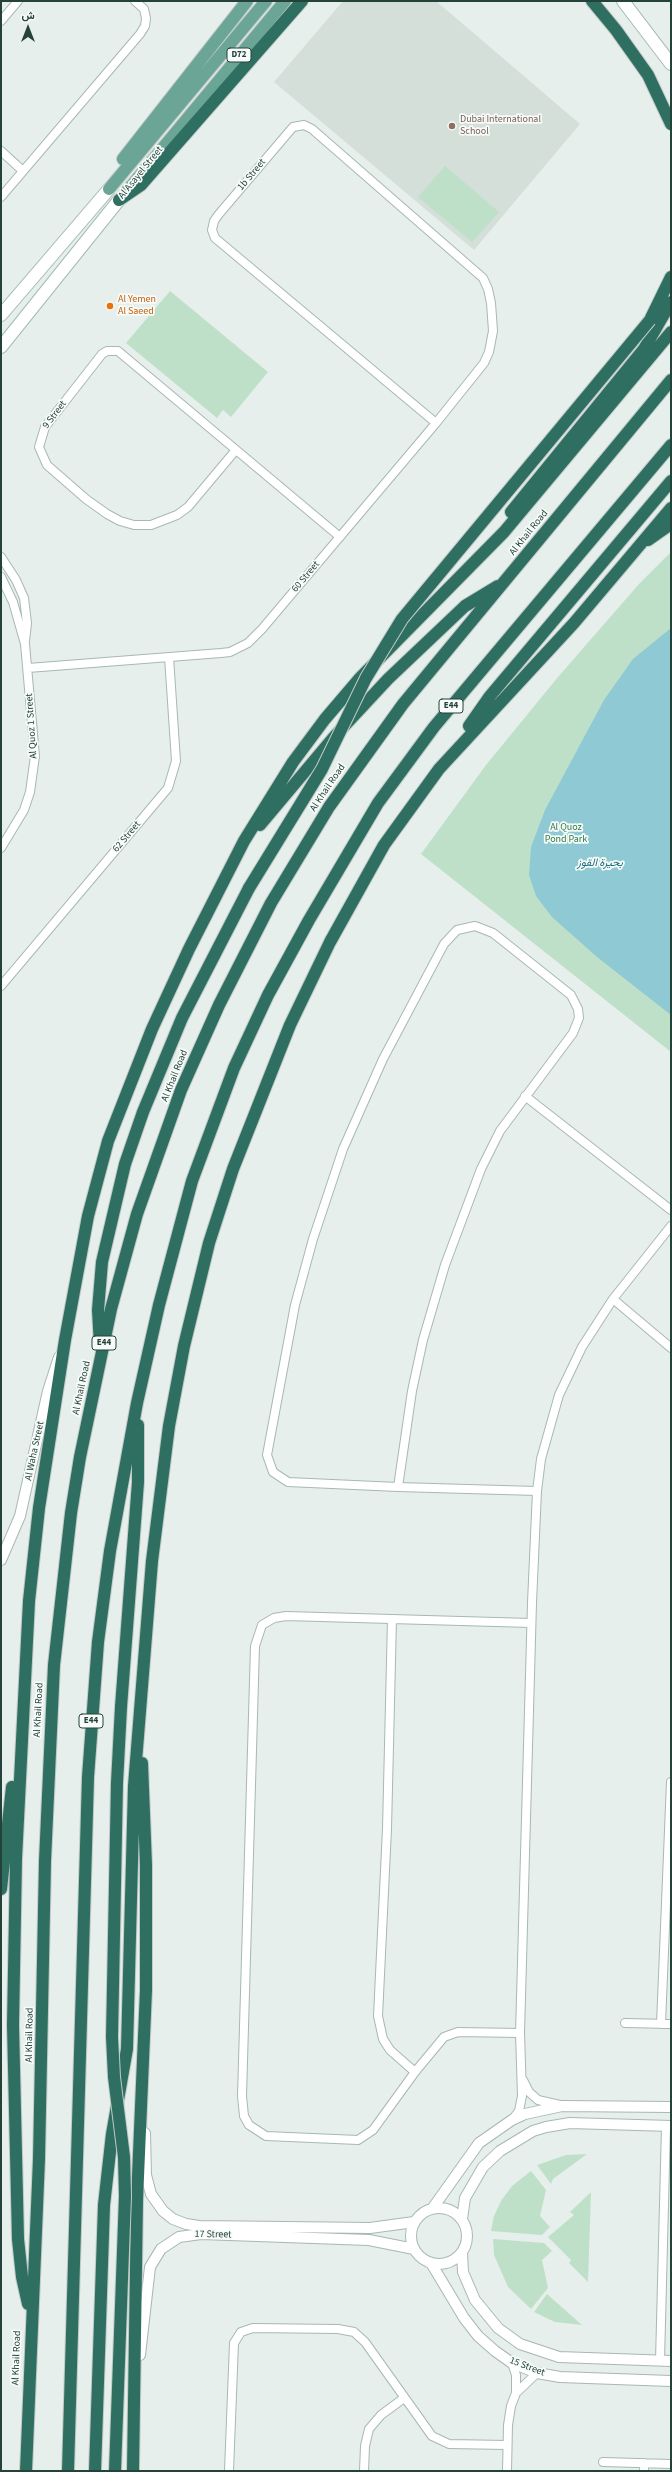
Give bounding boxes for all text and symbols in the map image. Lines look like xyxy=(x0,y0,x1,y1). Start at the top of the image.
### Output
north arrow xyxy=(8,8,48,48)
text: ش xyxy=(21,8,35,23)
road number: D72 xyxy=(227,48,251,62)
place label: Dubai International School xyxy=(460,114,541,138)
marker: Dubai International School xyxy=(447,121,457,131)
street label: Al Asayel Street xyxy=(116,144,166,202)
street label: 1b Street xyxy=(235,157,269,193)
place label: Al Yemen Al Saeed xyxy=(118,294,156,318)
marker: Al Yemen Al Saeed xyxy=(105,301,115,311)
street label: 9 Street xyxy=(41,399,69,431)
street label: Al Khail Road xyxy=(507,508,551,558)
street label: 60 Street xyxy=(290,559,322,595)
street label: Al Quoz 1 Street xyxy=(24,693,40,759)
road number: E44 xyxy=(439,699,463,713)
street label: Al Khail Road xyxy=(308,762,348,814)
street label: 62 Street xyxy=(111,819,143,855)
park label: Al Quoz Pond Park xyxy=(545,822,587,846)
water label: بحيرة القوز xyxy=(577,857,623,871)
street label: Al Khail Road xyxy=(159,1048,191,1104)
road number: E44 xyxy=(92,1336,116,1350)
street label: Al Khail Road xyxy=(70,1360,94,1416)
street label: Al Waha Street xyxy=(23,1420,47,1482)
street label: Al Khail Road xyxy=(32,1682,46,1738)
road number: E44 xyxy=(79,1714,103,1728)
street label: Al Khail Road xyxy=(24,2008,36,2062)
street label: 17 Street xyxy=(194,2229,232,2241)
street label: Al Khail Road xyxy=(10,2330,24,2386)
street label: 15 Street xyxy=(508,2355,546,2379)

